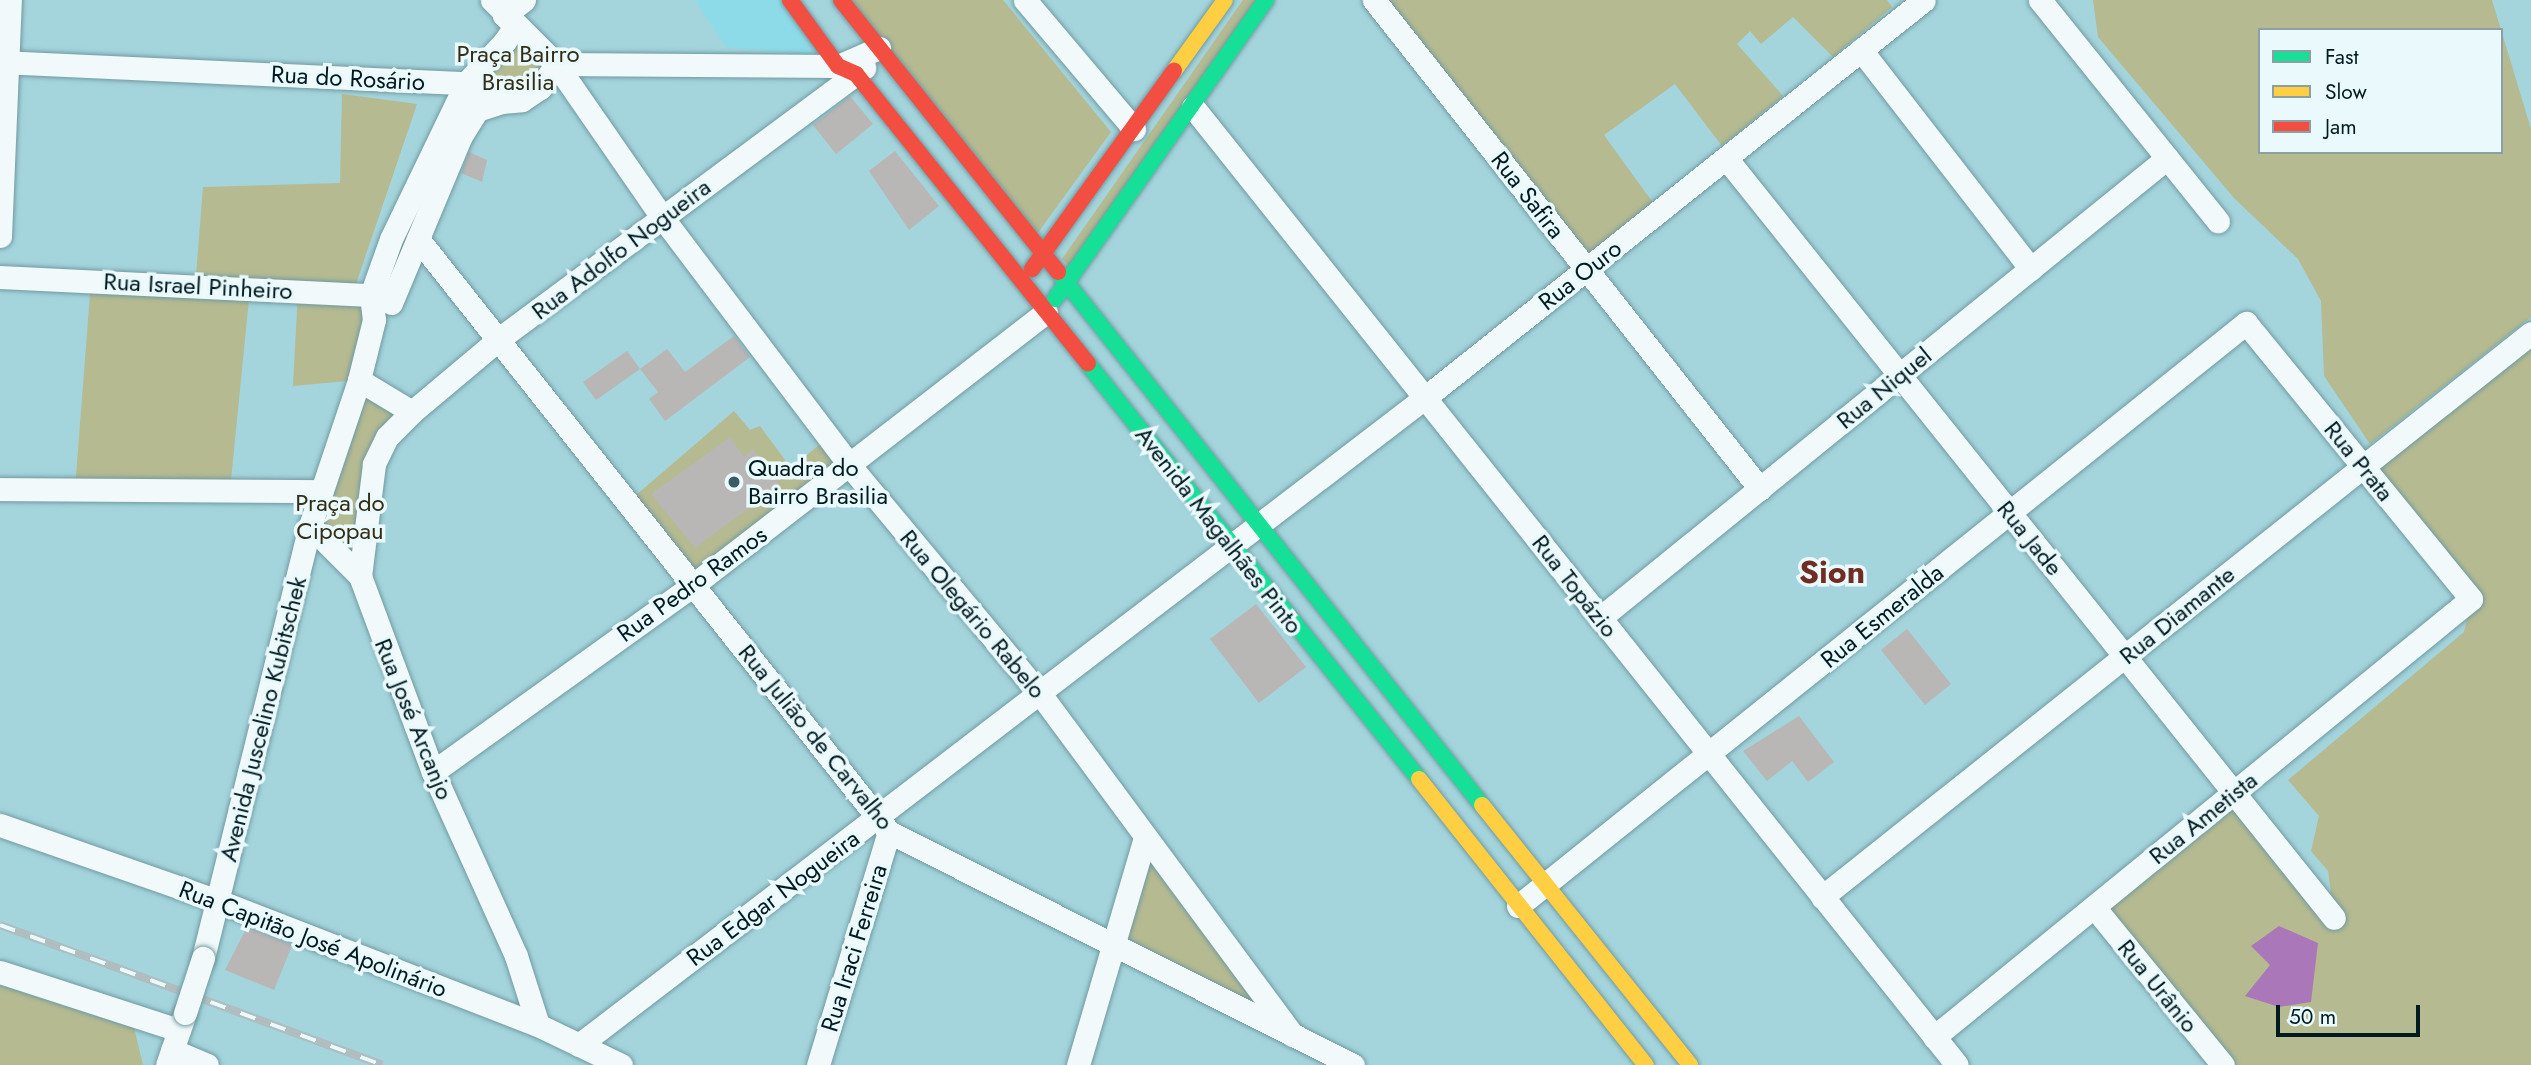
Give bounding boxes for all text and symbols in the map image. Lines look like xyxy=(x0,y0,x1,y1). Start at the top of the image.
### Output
legend xyxy=(2258,28,2503,154)
park label: Praça Bairro Brasilia xyxy=(456,40,580,96)
text: Fast xyxy=(2325,42,2358,72)
street label: Rua do Rosário xyxy=(270,60,426,96)
text: Slow xyxy=(2325,77,2367,107)
text: Jam xyxy=(2325,112,2357,142)
street label: Rua Safira xyxy=(1485,146,1571,244)
street label: Rua Adolfo Nogueira xyxy=(526,172,716,326)
street label: Rua Ouro xyxy=(1533,234,1627,316)
street label: Rua Israel Pinheiro xyxy=(103,267,293,305)
street label: Rua Niquel xyxy=(1831,341,1937,435)
street label: Rua Prata xyxy=(2318,415,2400,507)
street label: Avenida Magalhães Pinto xyxy=(1129,421,1309,639)
place label: Quadra do Bairro Brasilia xyxy=(748,454,888,510)
marker: Quadra do Bairro Brasilia xyxy=(726,474,742,490)
park label: Praça do Cipopau xyxy=(295,489,385,545)
street label: Rua Jade xyxy=(1991,495,2069,581)
street label: Rua Pedro Ramos xyxy=(612,520,772,648)
street label: Rua Olegário Rabelo xyxy=(894,524,1052,704)
street label: Rua Topázio xyxy=(1526,529,1624,643)
district label: Sion xyxy=(1799,553,1865,591)
street label: Rua Esmeralda xyxy=(1815,558,1949,674)
street label: Rua Diamante xyxy=(2114,560,2240,670)
street label: Avenida Juscelino Kubitschek xyxy=(214,573,312,865)
street label: Rua José Arcanjo xyxy=(369,634,459,804)
street label: Rua Julião de Carvalho xyxy=(732,638,900,836)
street label: Rua Ametista xyxy=(2143,766,2263,870)
street label: Rua Edgar Nogueira xyxy=(681,824,865,972)
street label: Rua Iraci Ferreira xyxy=(815,861,893,1035)
street label: Rua Capitão José Apolinário xyxy=(175,875,451,1003)
street label: Rua Urânio xyxy=(2112,934,2204,1038)
scale bar xyxy=(2279,992,2422,1036)
text: 50 m xyxy=(2289,1002,2336,1032)

